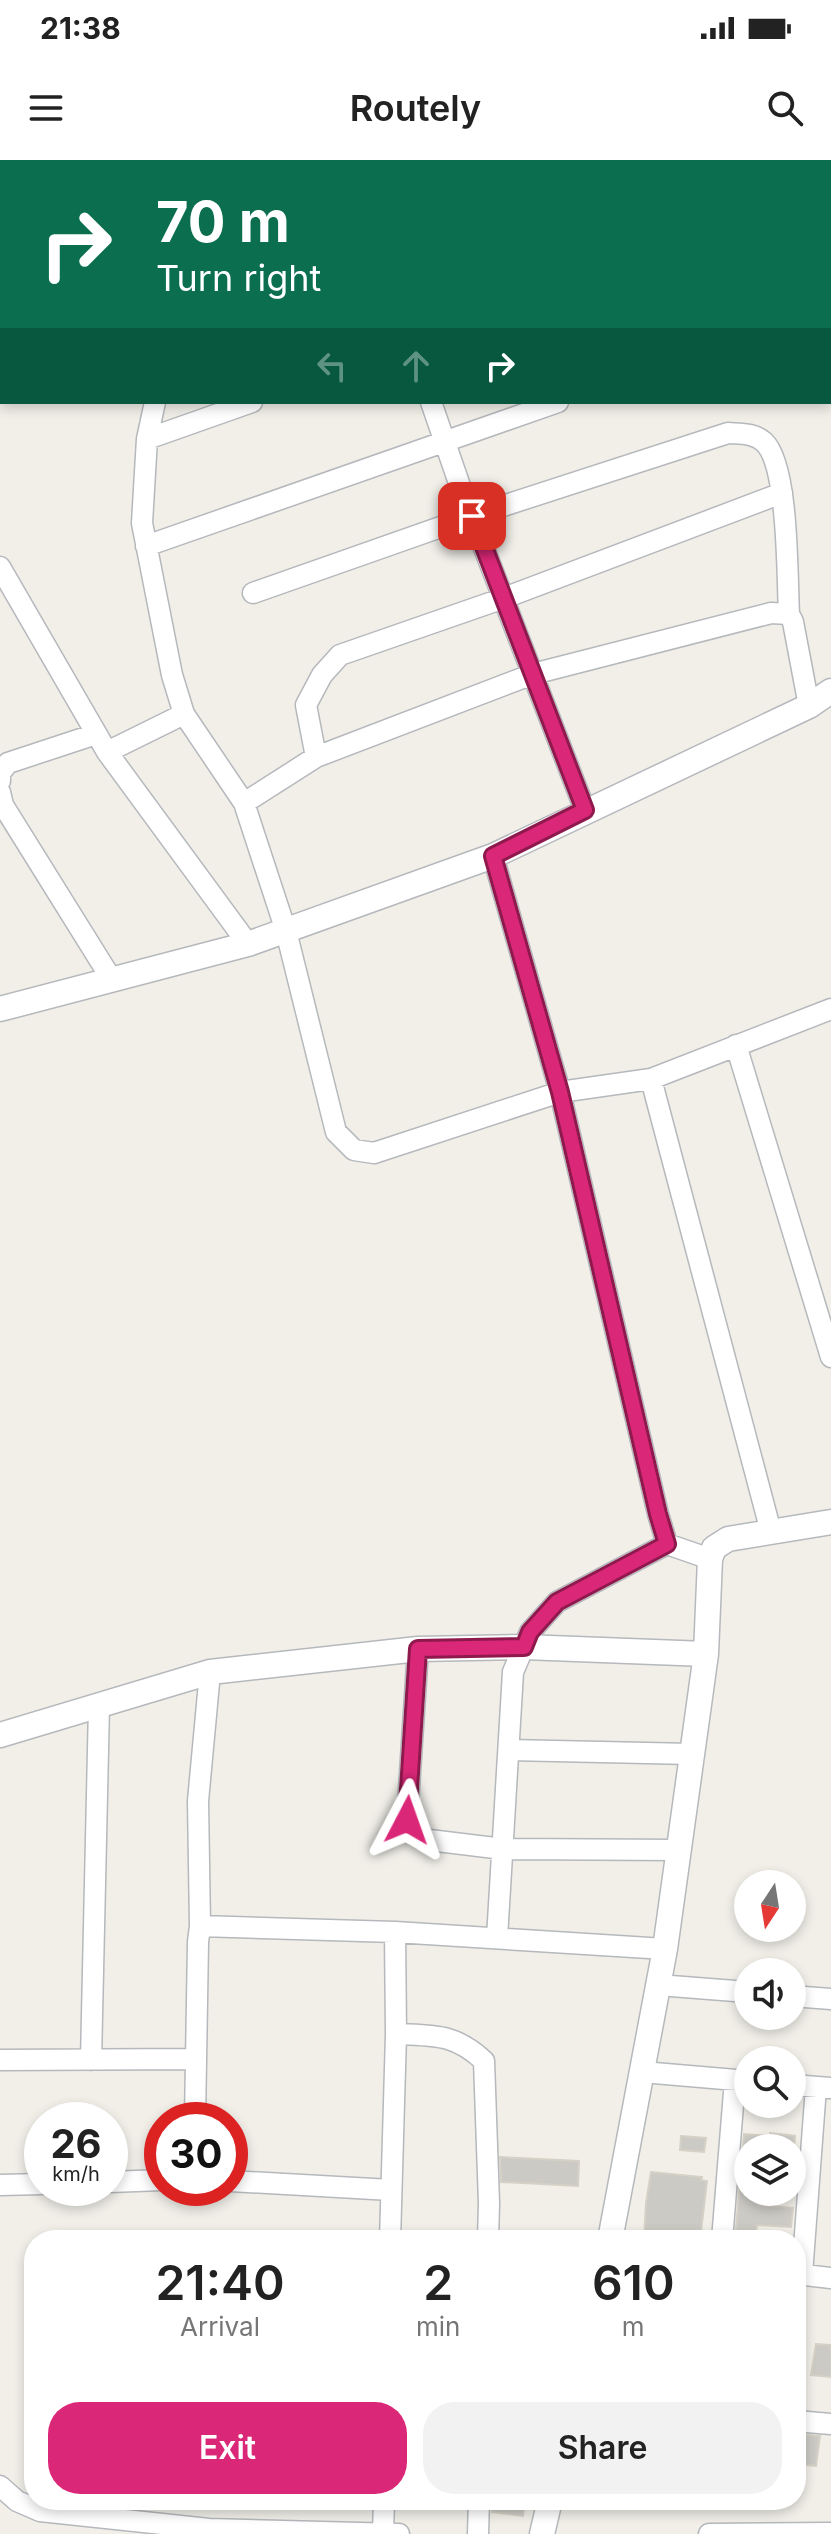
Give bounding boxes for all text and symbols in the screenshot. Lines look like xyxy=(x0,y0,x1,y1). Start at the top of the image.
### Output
text: 21:38 xyxy=(40,10,121,46)
icon: menu xyxy=(24,86,68,130)
text: Routely xyxy=(350,86,481,130)
icon: search xyxy=(763,86,807,130)
text: 70 m xyxy=(156,188,290,256)
icon: right xyxy=(24,192,128,296)
text: Turn right xyxy=(156,256,321,300)
icon: left xyxy=(310,344,354,388)
icon: ahead xyxy=(394,344,438,388)
icon: right xyxy=(478,344,522,388)
pin xyxy=(438,482,506,550)
icon: arrive xyxy=(450,494,494,538)
position arrow xyxy=(365,1778,449,1862)
north arrow xyxy=(734,1870,806,1942)
map controls xyxy=(734,1870,806,2206)
button: sound xyxy=(734,1958,806,2030)
button: search xyxy=(734,2046,806,2118)
speed limit sign: 30 xyxy=(144,2102,248,2206)
text: 26 xyxy=(50,2119,102,2168)
button: layers xyxy=(734,2134,806,2206)
text: km/h xyxy=(52,2162,100,2186)
text: 21:40 xyxy=(155,2253,285,2312)
text: 2 xyxy=(423,2253,453,2312)
text: 610 xyxy=(592,2253,675,2312)
text: Arrival xyxy=(180,2311,260,2342)
text: min xyxy=(416,2311,460,2342)
text: m xyxy=(622,2311,645,2342)
button: Exit xyxy=(48,2402,407,2494)
button: Share xyxy=(423,2402,782,2494)

